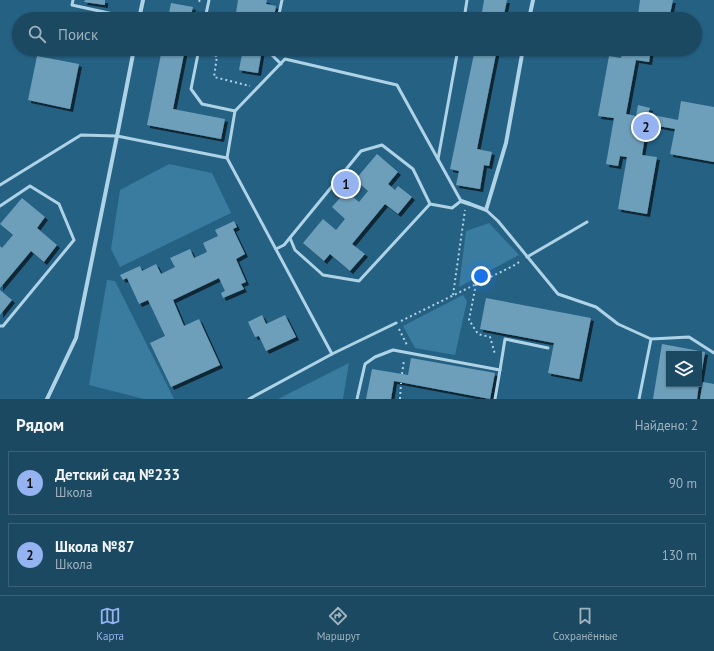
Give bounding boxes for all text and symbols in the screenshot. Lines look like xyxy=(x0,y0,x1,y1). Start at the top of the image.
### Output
search box xyxy=(12,12,702,56)
icon: search xyxy=(26,23,48,45)
text: Поиск xyxy=(58,25,98,44)
pin: 2 xyxy=(633,112,659,142)
pin: 1 xyxy=(333,169,359,199)
your location xyxy=(471,266,491,286)
map controls xyxy=(666,351,702,387)
button: layers xyxy=(666,351,702,387)
text: Рядом xyxy=(16,414,64,436)
text: Найдено: 2 xyxy=(635,417,698,434)
text: Детский сад №233 xyxy=(55,465,180,484)
text: 1 xyxy=(26,475,34,492)
text: 90 m xyxy=(669,475,697,492)
text: Школа xyxy=(55,484,92,501)
text: Школа №87 xyxy=(55,537,135,556)
text: 2 xyxy=(26,547,34,564)
text: 130 m xyxy=(662,547,697,564)
text: Школа xyxy=(55,556,92,573)
tab: Карта xyxy=(96,605,124,643)
tab: Маршрут xyxy=(317,605,360,643)
tab: Сохранённые xyxy=(553,605,618,643)

